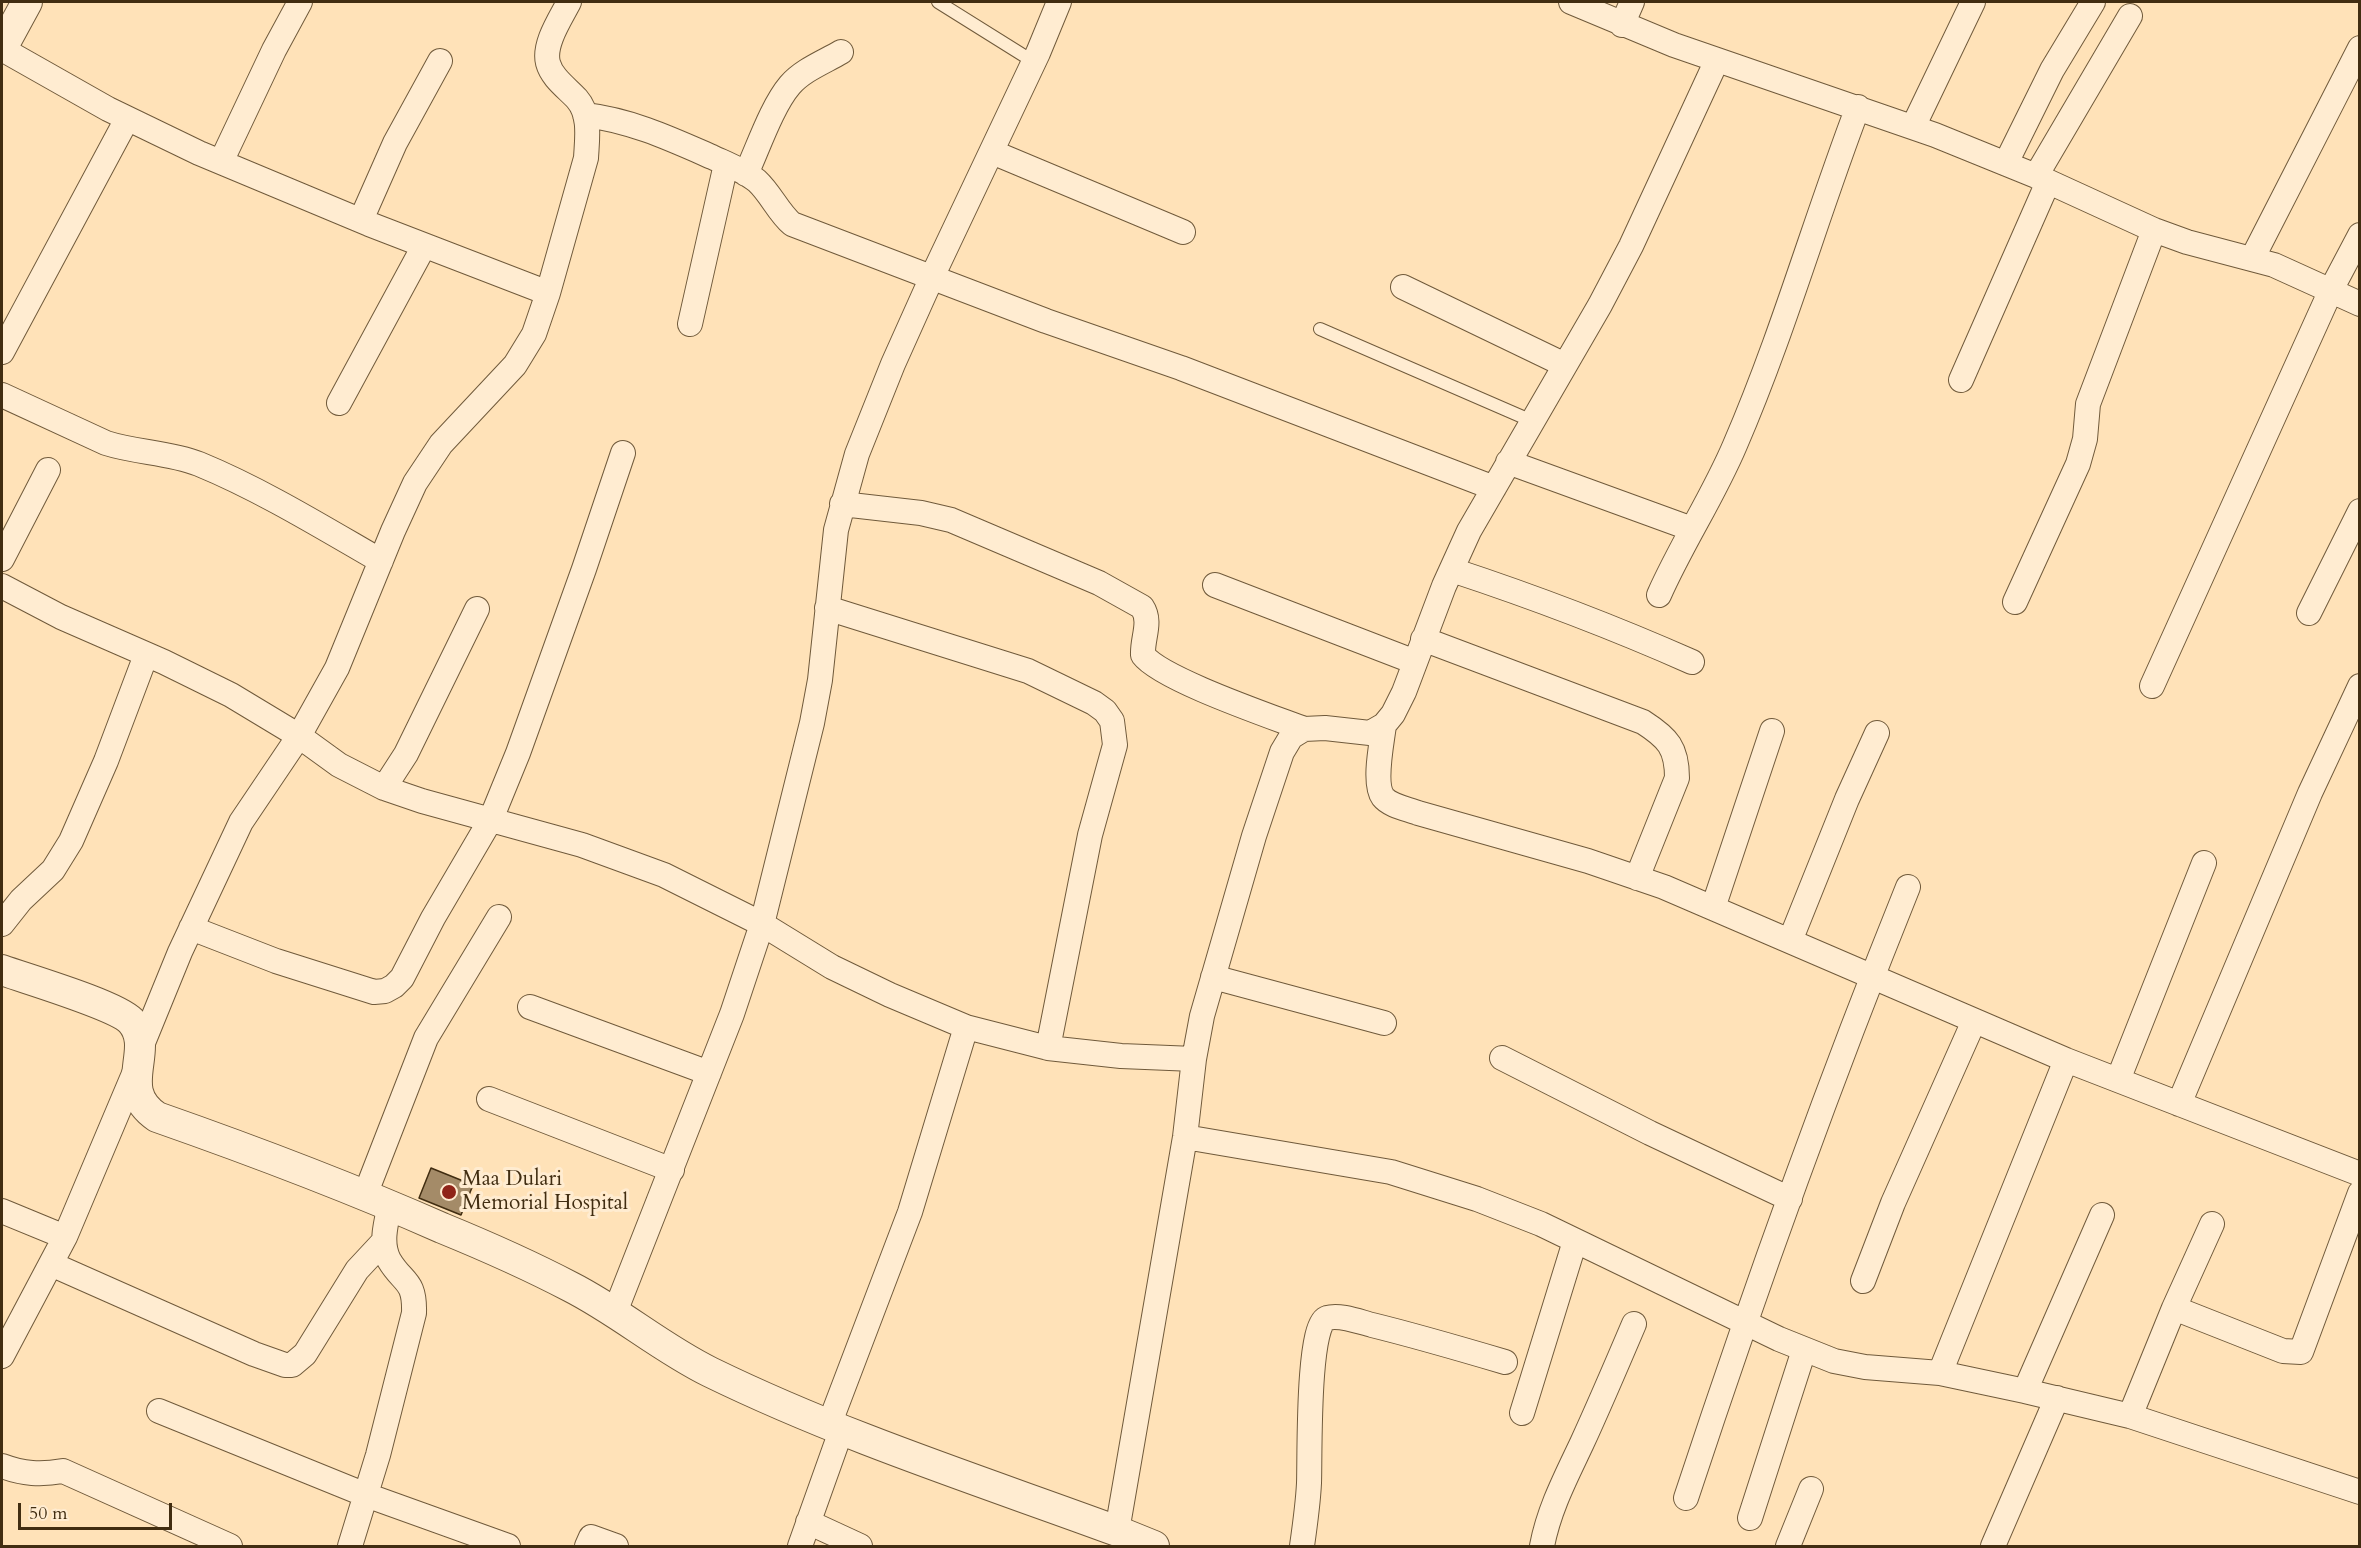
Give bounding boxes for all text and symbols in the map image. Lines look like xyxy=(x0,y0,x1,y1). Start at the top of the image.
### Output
place label: Maa Dulari Memorial Hospital xyxy=(462,1167,628,1217)
marker: Maa Dulari Memorial Hospital xyxy=(440,1183,458,1201)
scale bar xyxy=(21,1491,176,1529)
text: 50 m xyxy=(29,1501,68,1526)

